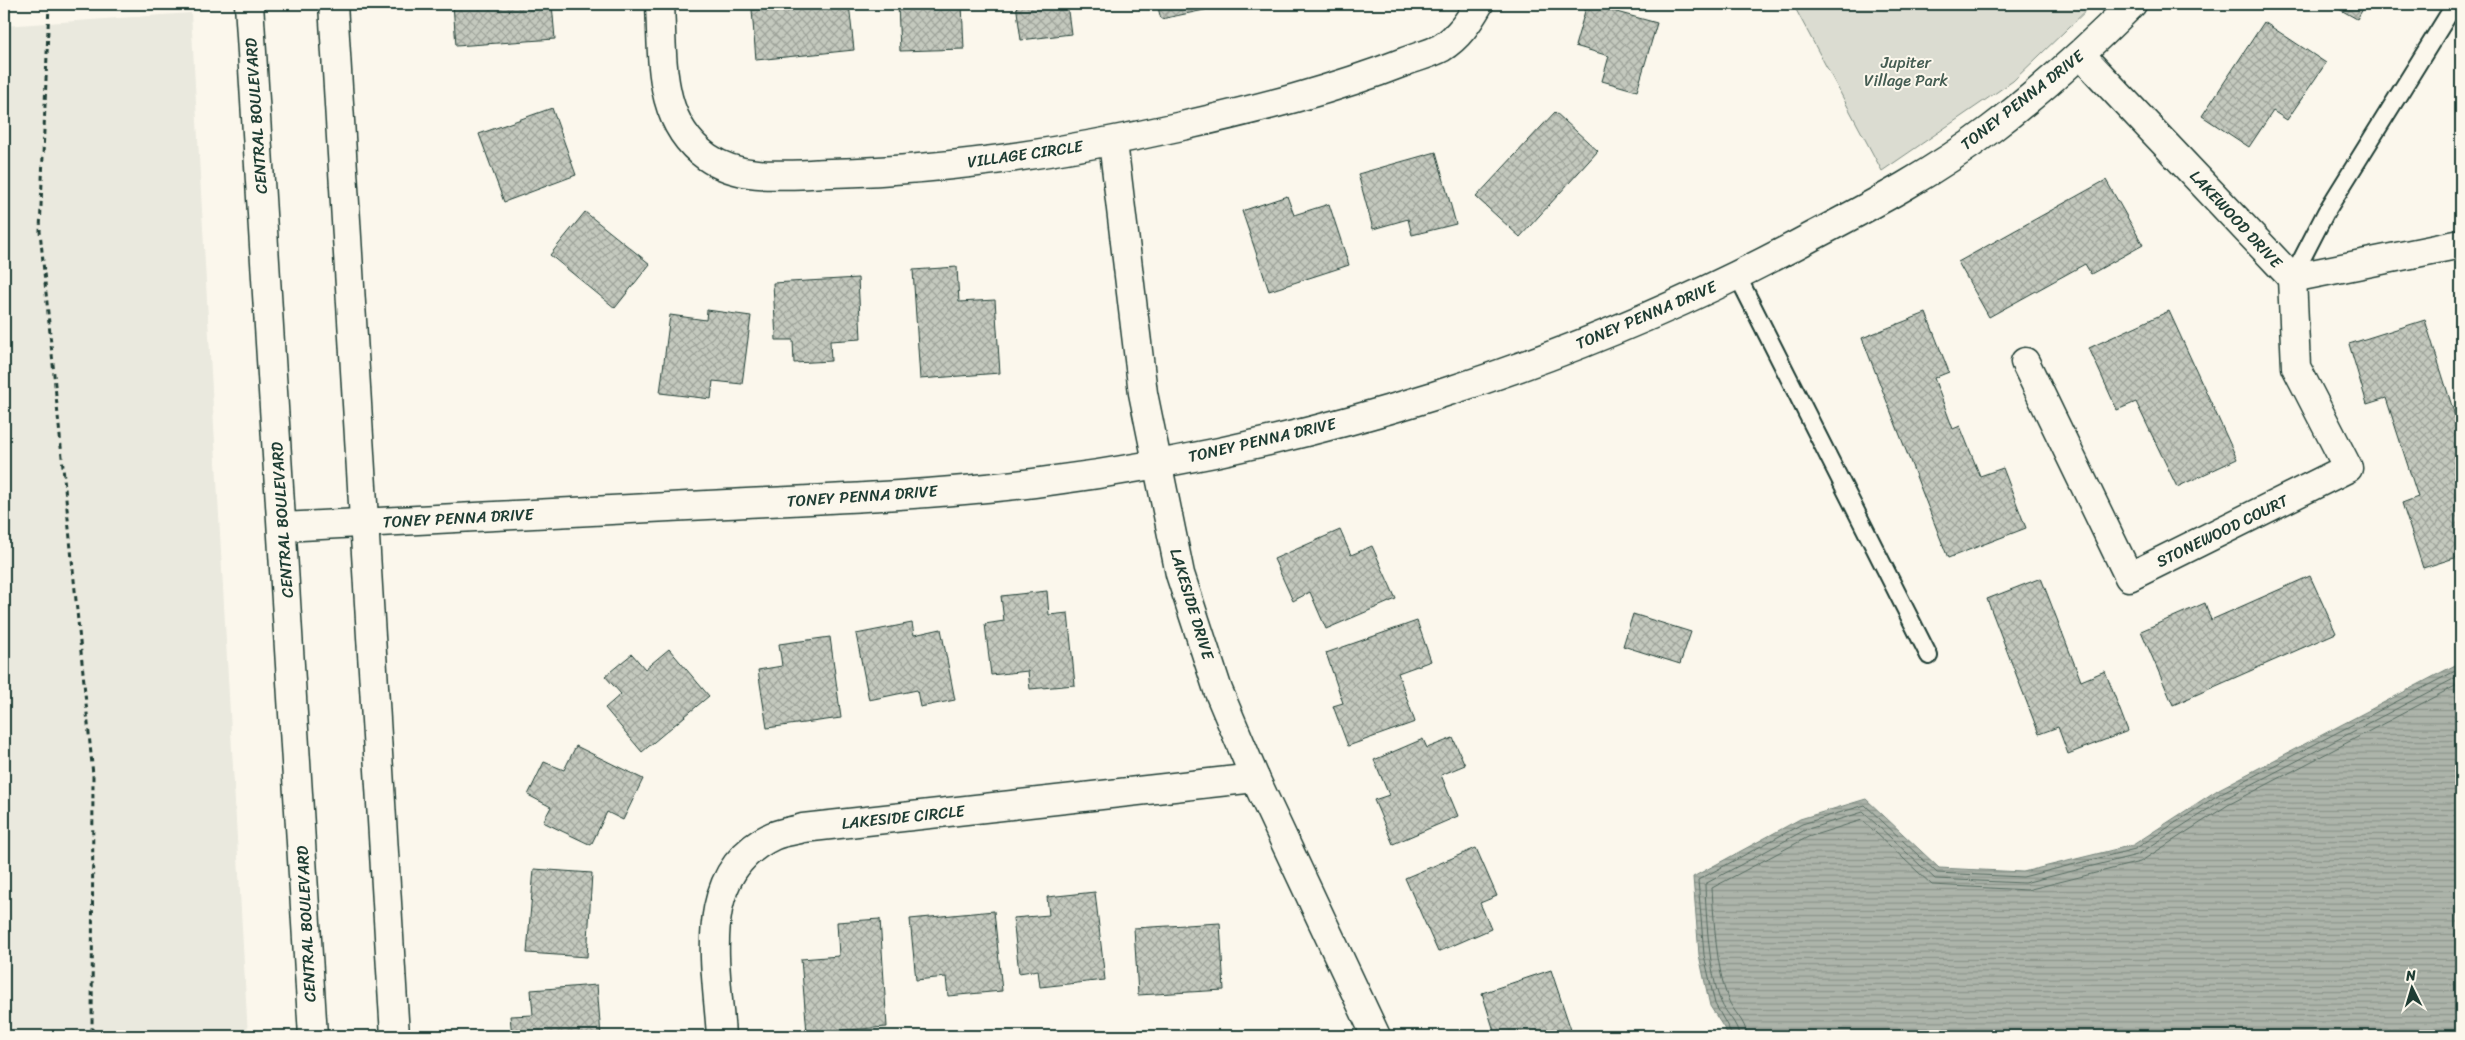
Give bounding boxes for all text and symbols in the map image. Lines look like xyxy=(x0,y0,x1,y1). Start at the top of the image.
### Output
street label: CENTRAL BOULEVARD xyxy=(236,37,276,195)
street label: TONEY PENNA DRIVE xyxy=(1954,41,2091,158)
park label: Jupiter Village Park xyxy=(1864,48,1948,95)
street label: VILLAGE CIRCLE xyxy=(965,131,1086,176)
street label: LAKEWOOD DRIVE xyxy=(2182,163,2290,276)
street label: TONEY PENNA DRIVE xyxy=(1571,272,1722,358)
street label: TONEY PENNA DRIVE xyxy=(1185,409,1340,471)
street label: CENTRAL BOULEVARD xyxy=(262,441,302,599)
street label: TONEY PENNA DRIVE xyxy=(786,476,939,516)
street label: STONEWOOD COURT xyxy=(2151,486,2294,576)
street label: TONEY PENNA DRIVE xyxy=(382,500,535,536)
street label: LAKESIDE DRIVE xyxy=(1161,545,1223,664)
street label: LAKESIDE CIRCLE xyxy=(840,796,967,838)
street label: CENTRAL BOULEVARD xyxy=(287,845,325,1003)
north arrow xyxy=(2388,962,2438,1012)
text: N xyxy=(2404,963,2417,989)

